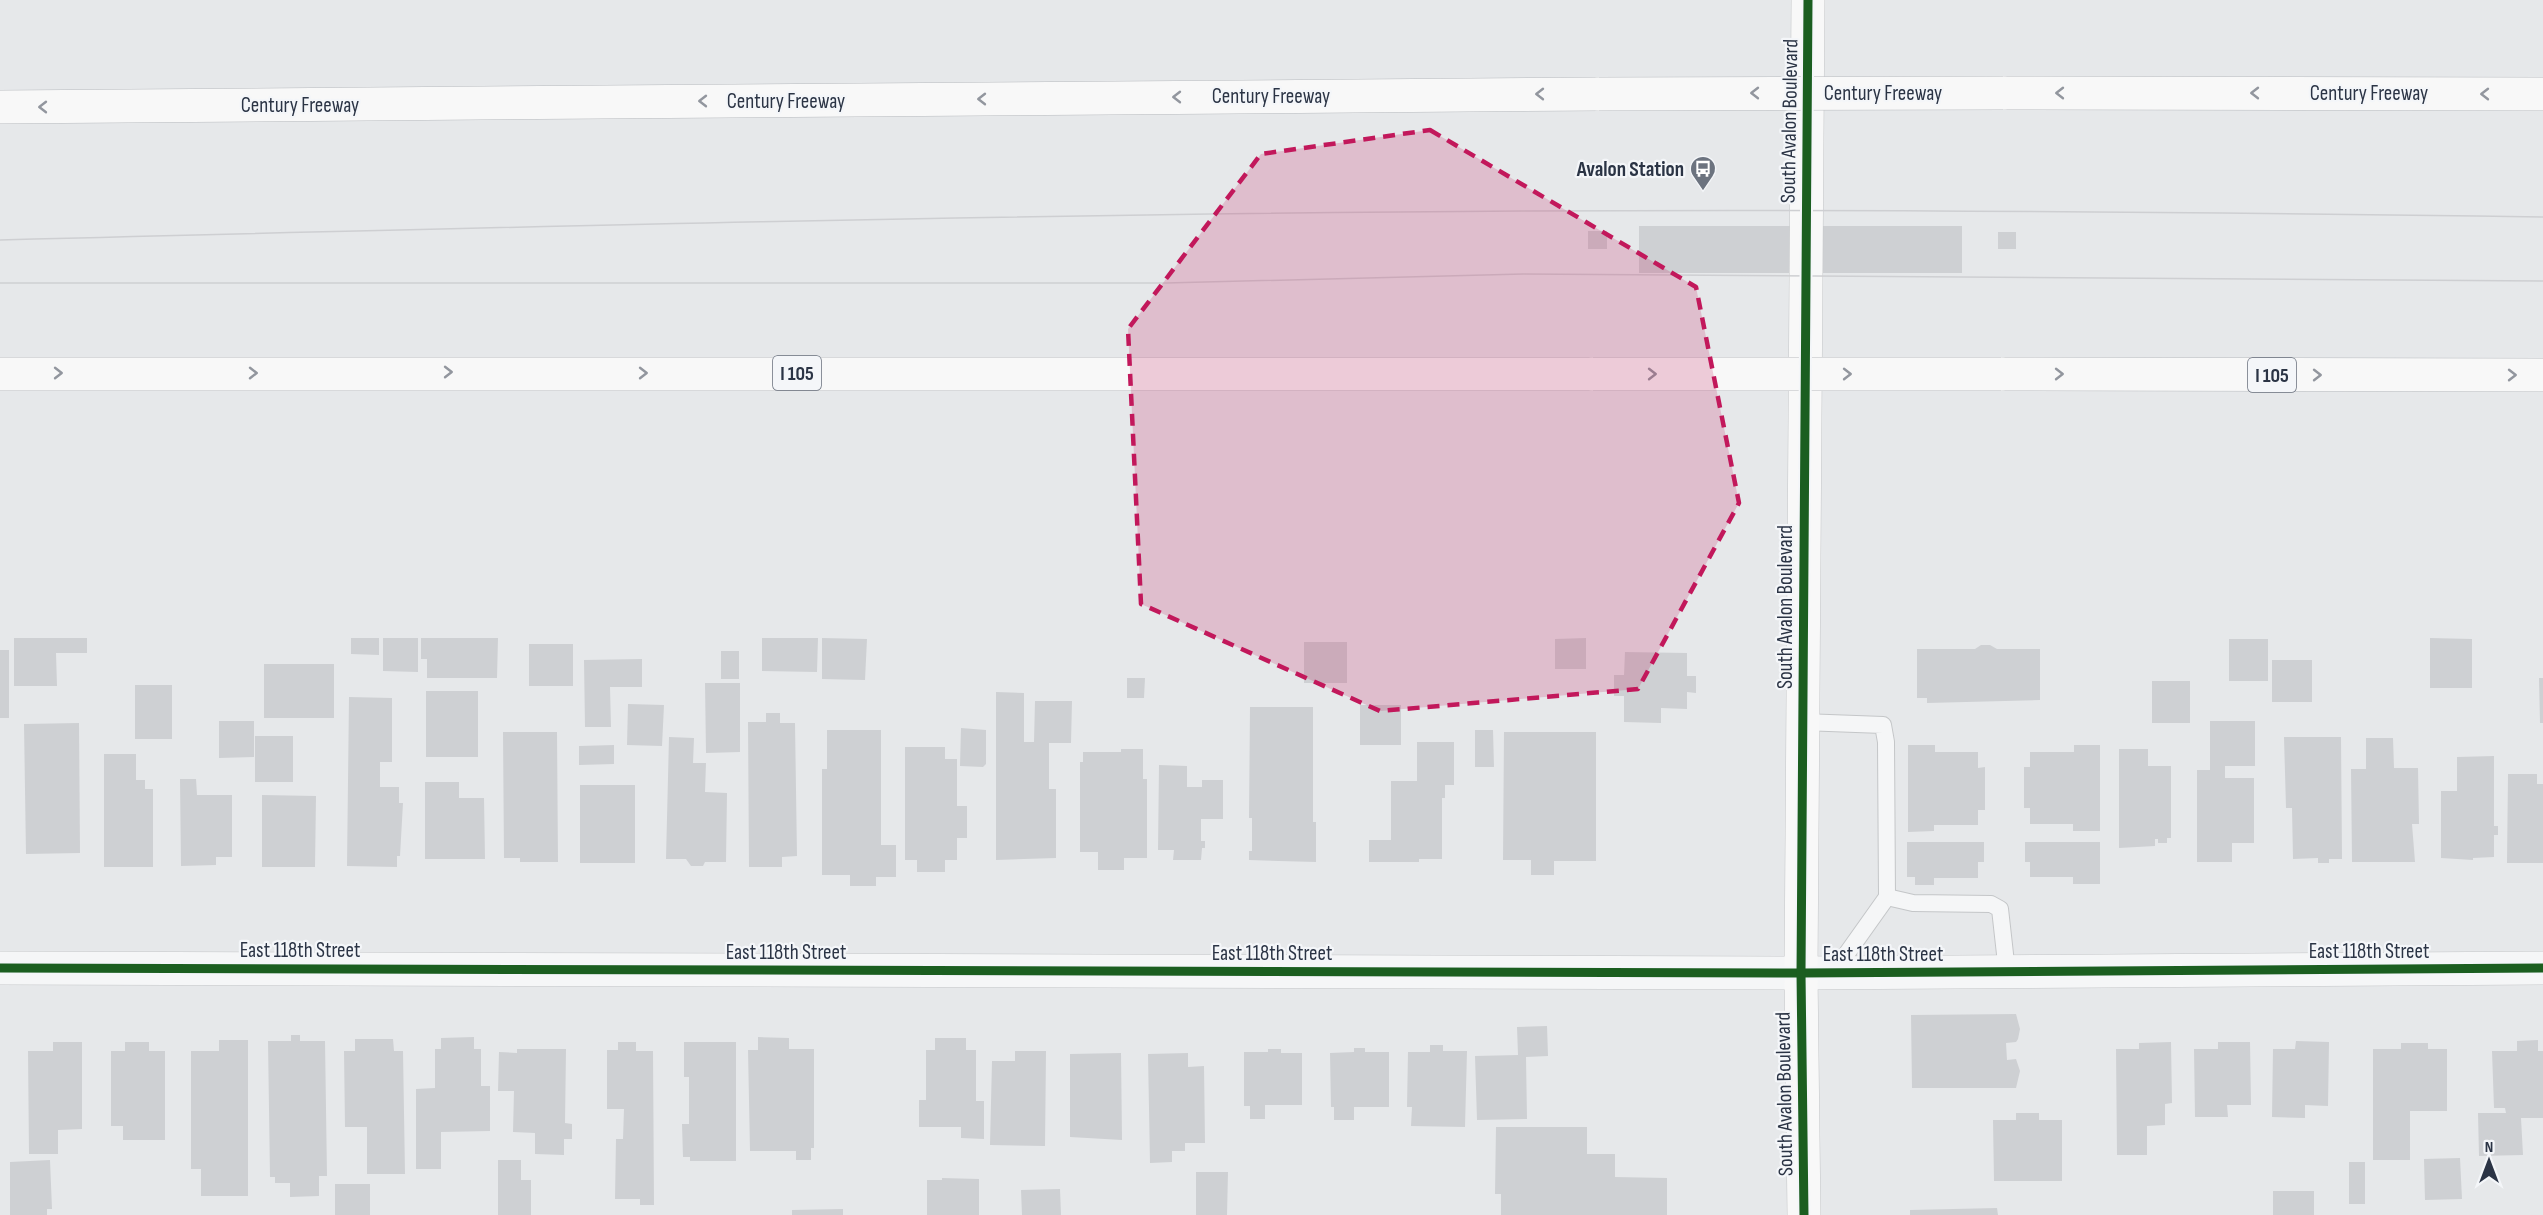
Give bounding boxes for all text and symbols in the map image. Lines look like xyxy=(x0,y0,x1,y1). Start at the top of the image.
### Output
street label: South Avalon Boulevard xyxy=(1776,39,1803,203)
street label: Century Freeway xyxy=(1824,81,1942,106)
street label: Century Freeway xyxy=(2310,81,2428,106)
street label: Century Freeway xyxy=(1212,84,1330,109)
one-way arrow xyxy=(1751,87,1760,99)
one-way arrow xyxy=(2055,87,2064,99)
one-way arrow xyxy=(2250,87,2259,99)
one-way arrow xyxy=(1536,88,1545,100)
one-way arrow xyxy=(2480,88,2489,100)
street label: Century Freeway xyxy=(727,89,845,114)
one-way arrow xyxy=(1173,91,1182,103)
street label: Century Freeway xyxy=(241,93,359,118)
one-way arrow xyxy=(978,93,987,105)
one-way arrow xyxy=(699,95,708,107)
one-way arrow xyxy=(38,101,47,113)
bus stop icon: Avalon Station xyxy=(1688,154,1718,192)
place label: Avalon Station xyxy=(1576,157,1684,182)
road number: I 105 xyxy=(773,356,821,390)
road number: I 105 xyxy=(2248,358,2296,392)
one-way arrow xyxy=(444,366,453,378)
one-way arrow xyxy=(639,366,648,379)
one-way arrow xyxy=(54,367,63,379)
one-way arrow xyxy=(249,367,258,379)
one-way arrow xyxy=(1647,368,1656,380)
one-way arrow xyxy=(1842,368,1851,380)
one-way arrow xyxy=(2055,368,2064,380)
one-way arrow xyxy=(2313,369,2322,381)
one-way arrow xyxy=(2508,369,2517,381)
street label: South Avalon Boulevard xyxy=(1773,525,1798,689)
street label: East 118th Street xyxy=(240,938,360,963)
street label: East 118th Street xyxy=(2309,939,2429,964)
street label: East 118th Street xyxy=(726,940,846,965)
street label: East 118th Street xyxy=(1212,941,1332,966)
street label: East 118th Street xyxy=(1823,942,1943,967)
street label: South Avalon Boulevard xyxy=(1771,1012,1798,1176)
north arrow xyxy=(2459,1131,2519,1191)
text: N xyxy=(2485,1138,2493,1157)

